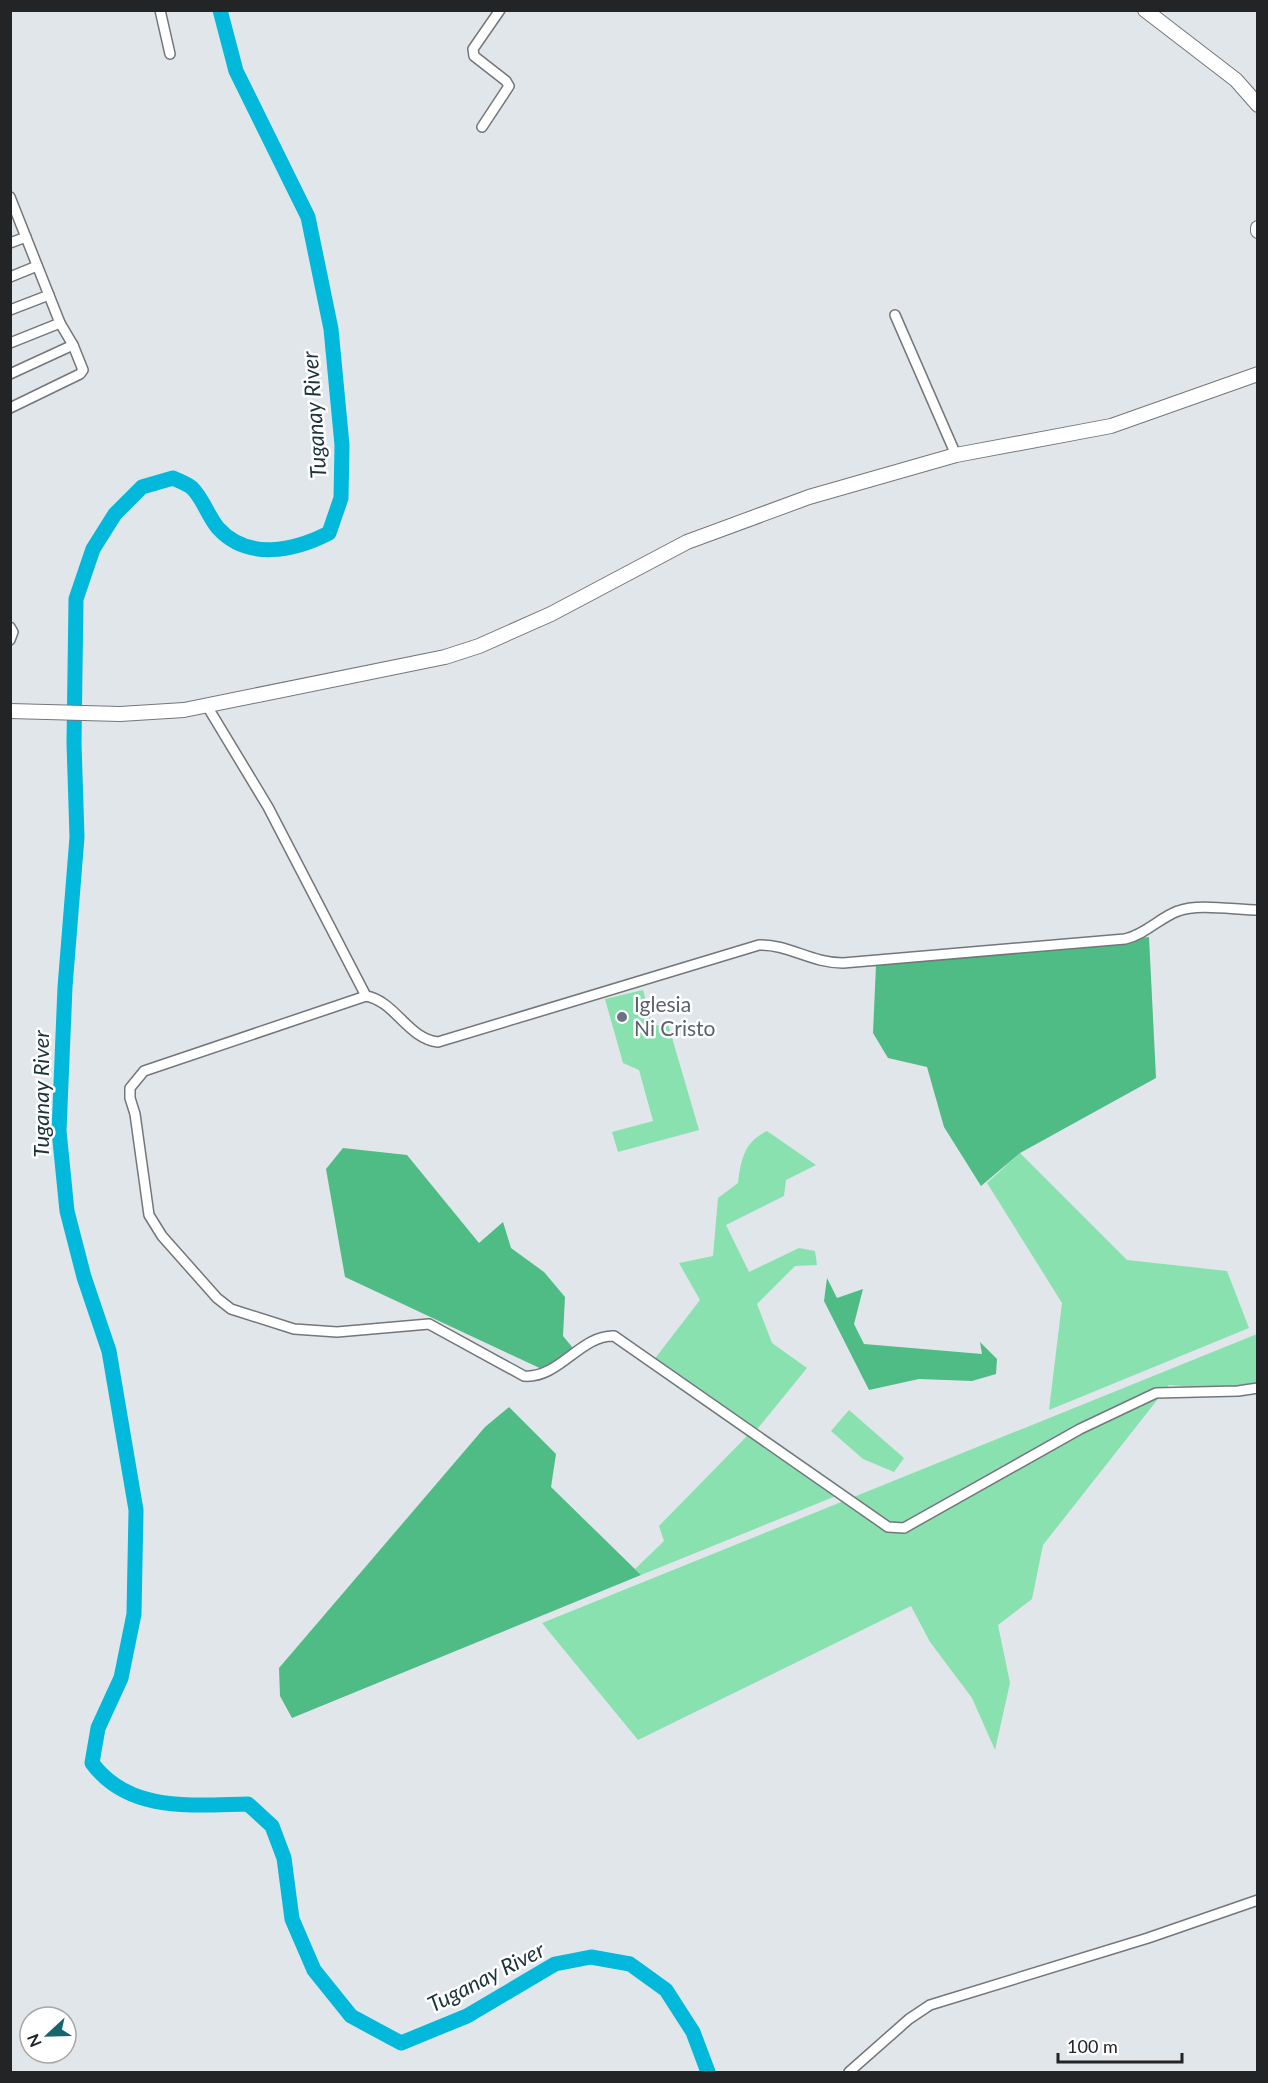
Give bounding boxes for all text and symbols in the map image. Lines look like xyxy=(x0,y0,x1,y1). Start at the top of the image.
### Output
water label: Tuganay River xyxy=(296,350,331,480)
place label: Iglesia Ni Cristo xyxy=(634,991,716,1040)
marker: Iglesia Ni Cristo xyxy=(615,1010,629,1024)
water label: Tuganay River xyxy=(27,1030,54,1158)
water label: Tuganay River xyxy=(423,1935,549,2018)
north arrow xyxy=(18,2005,78,2065)
scale bar xyxy=(1058,2026,1182,2064)
text: N xyxy=(23,2032,45,2050)
text: 100 m xyxy=(1067,2035,1118,2057)

